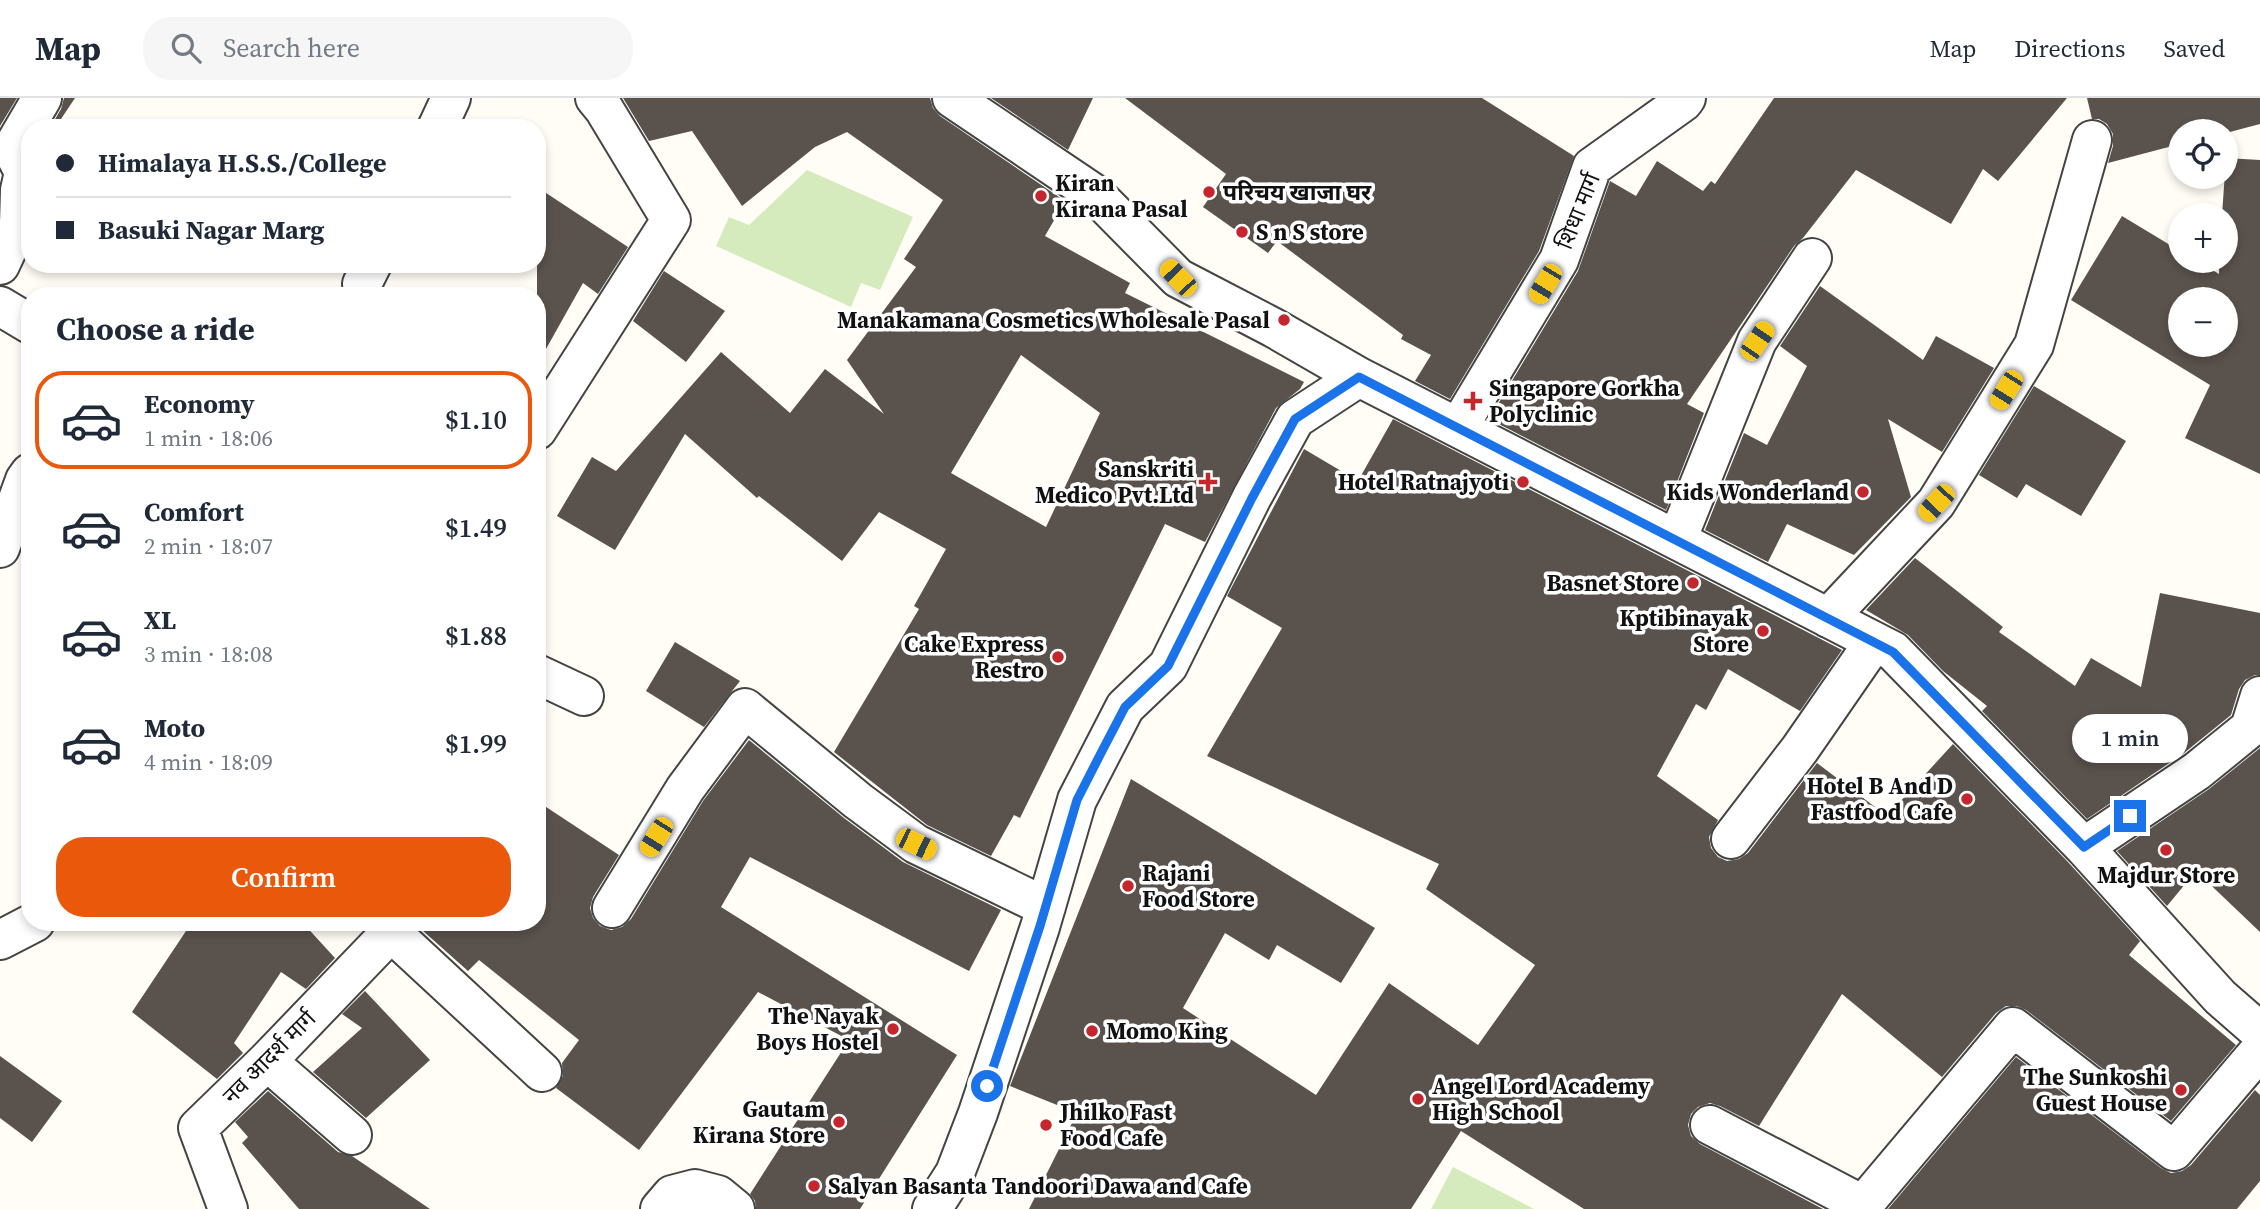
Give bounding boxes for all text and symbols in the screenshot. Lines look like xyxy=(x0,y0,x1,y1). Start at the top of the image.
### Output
search box xyxy=(143,17,633,80)
text: Map xyxy=(35,26,101,71)
icon: search xyxy=(167,29,205,67)
text: Search here xyxy=(223,30,360,66)
text: Map xyxy=(1929,32,1976,65)
text: Directions xyxy=(2014,32,2125,65)
text: Saved xyxy=(2163,32,2225,65)
map controls xyxy=(2168,119,2238,357)
button: locate xyxy=(2168,119,2238,189)
text: Himalaya H.S.S./College xyxy=(98,145,387,181)
place label: Kiran Kirana Pasal xyxy=(1055,167,1188,225)
street label: शिधा मार्ग xyxy=(1548,167,1608,254)
place label: परिचय खाजा घर xyxy=(1223,176,1372,208)
marker: परिचय खाजा घर xyxy=(1201,184,1217,200)
marker: Kiran Kirana Pasal xyxy=(1033,188,1049,204)
button: + xyxy=(2168,203,2238,273)
text: Basuki Nagar Marg xyxy=(98,212,324,248)
place label: S n S store xyxy=(1256,216,1364,248)
marker: S n S store xyxy=(1234,224,1250,240)
car xyxy=(1156,256,1201,300)
car xyxy=(1526,261,1565,307)
button: − xyxy=(2168,287,2238,357)
place label: Manakamana Cosmetics Wholesale Pasal xyxy=(837,304,1270,336)
text: Choose a ride xyxy=(56,307,255,351)
marker: Manakamana Cosmetics Wholesale Pasal xyxy=(1276,312,1292,328)
car xyxy=(1737,318,1778,364)
car xyxy=(1986,367,2027,413)
place label: Singapore Gorkha Polyclinic xyxy=(1489,372,1681,430)
text: Economy xyxy=(144,386,255,422)
icon: car xyxy=(60,389,123,452)
marker: Singapore Gorkha Polyclinic xyxy=(1463,391,1483,411)
text: $1.10 xyxy=(445,402,507,438)
text: 1 min · 18:06 xyxy=(144,422,273,454)
place label: Sanskriti Medico Pvt.Ltd xyxy=(1035,453,1194,511)
place label: Hotel Ratnajyoti xyxy=(1338,466,1509,498)
marker: Sanskriti Medico Pvt.Ltd xyxy=(1200,474,1216,490)
marker: Hotel Ratnajyoti xyxy=(1515,474,1531,490)
place label: Kids Wonderland xyxy=(1666,476,1849,508)
car xyxy=(1914,480,1959,526)
marker: Kids Wonderland xyxy=(1855,484,1871,500)
text: Comfort xyxy=(144,494,244,530)
icon: car xyxy=(60,497,123,560)
text: $1.49 xyxy=(445,510,507,546)
text: 2 min · 18:07 xyxy=(144,530,273,562)
place label: Basnet Store xyxy=(1546,567,1679,599)
marker: Basnet Store xyxy=(1685,575,1701,591)
text: XL xyxy=(144,602,176,638)
place label: Kptibinayak Store xyxy=(1619,602,1749,660)
icon: car xyxy=(60,605,123,668)
text: $1.88 xyxy=(445,618,507,654)
marker: Kptibinayak Store xyxy=(1755,623,1771,639)
place label: Cake Express Restro xyxy=(904,628,1044,686)
text: 3 min · 18:08 xyxy=(144,638,273,670)
marker: Cake Express Restro xyxy=(1050,649,1066,665)
text: Moto xyxy=(144,710,205,746)
icon: car xyxy=(60,713,123,776)
callout: 1 min xyxy=(2072,714,2188,764)
text: 1 min xyxy=(2100,722,2160,754)
text: $1.99 xyxy=(445,726,507,762)
text: 4 min · 18:09 xyxy=(144,746,273,778)
place label: Hotel B And D Fastfood Cafe xyxy=(1807,770,1953,828)
marker: Hotel B And D Fastfood Cafe xyxy=(1959,791,1975,807)
route end xyxy=(2114,800,2146,832)
car xyxy=(636,814,677,860)
car xyxy=(893,825,940,863)
button: Confirm xyxy=(56,837,511,917)
marker: Majdur Store xyxy=(2158,842,2174,858)
place label: Rajani Food Store xyxy=(1142,857,1255,915)
place label: Majdur Store xyxy=(2097,859,2235,891)
marker: Rajani Food Store xyxy=(1120,878,1136,894)
place label: The Nayak Boys Hostel xyxy=(756,1000,879,1058)
street label: नव आदर्श मार्ग xyxy=(215,1002,324,1111)
place label: Momo King xyxy=(1106,1015,1228,1047)
marker: The Nayak Boys Hostel xyxy=(885,1021,901,1037)
marker: Momo King xyxy=(1084,1023,1100,1039)
place label: The Sunkoshi Guest House xyxy=(2023,1061,2167,1119)
route start xyxy=(971,1070,1003,1102)
place label: Angel Lord Academy High School xyxy=(1432,1070,1651,1128)
marker: The Sunkoshi Guest House xyxy=(2173,1082,2189,1098)
marker: Angel Lord Academy High School xyxy=(1410,1091,1426,1107)
place label: Gautam Kirana Store xyxy=(693,1093,825,1151)
place label: Jhilko Fast Food Cafe xyxy=(1058,1096,1173,1154)
marker: Gautam Kirana Store xyxy=(831,1114,847,1130)
marker: Jhilko Fast Food Cafe xyxy=(1038,1117,1054,1133)
place label: Salyan Basanta Tandoori Dawa and Cafe xyxy=(828,1170,1248,1202)
marker: Salyan Basanta Tandoori Dawa and Cafe xyxy=(806,1178,822,1194)

